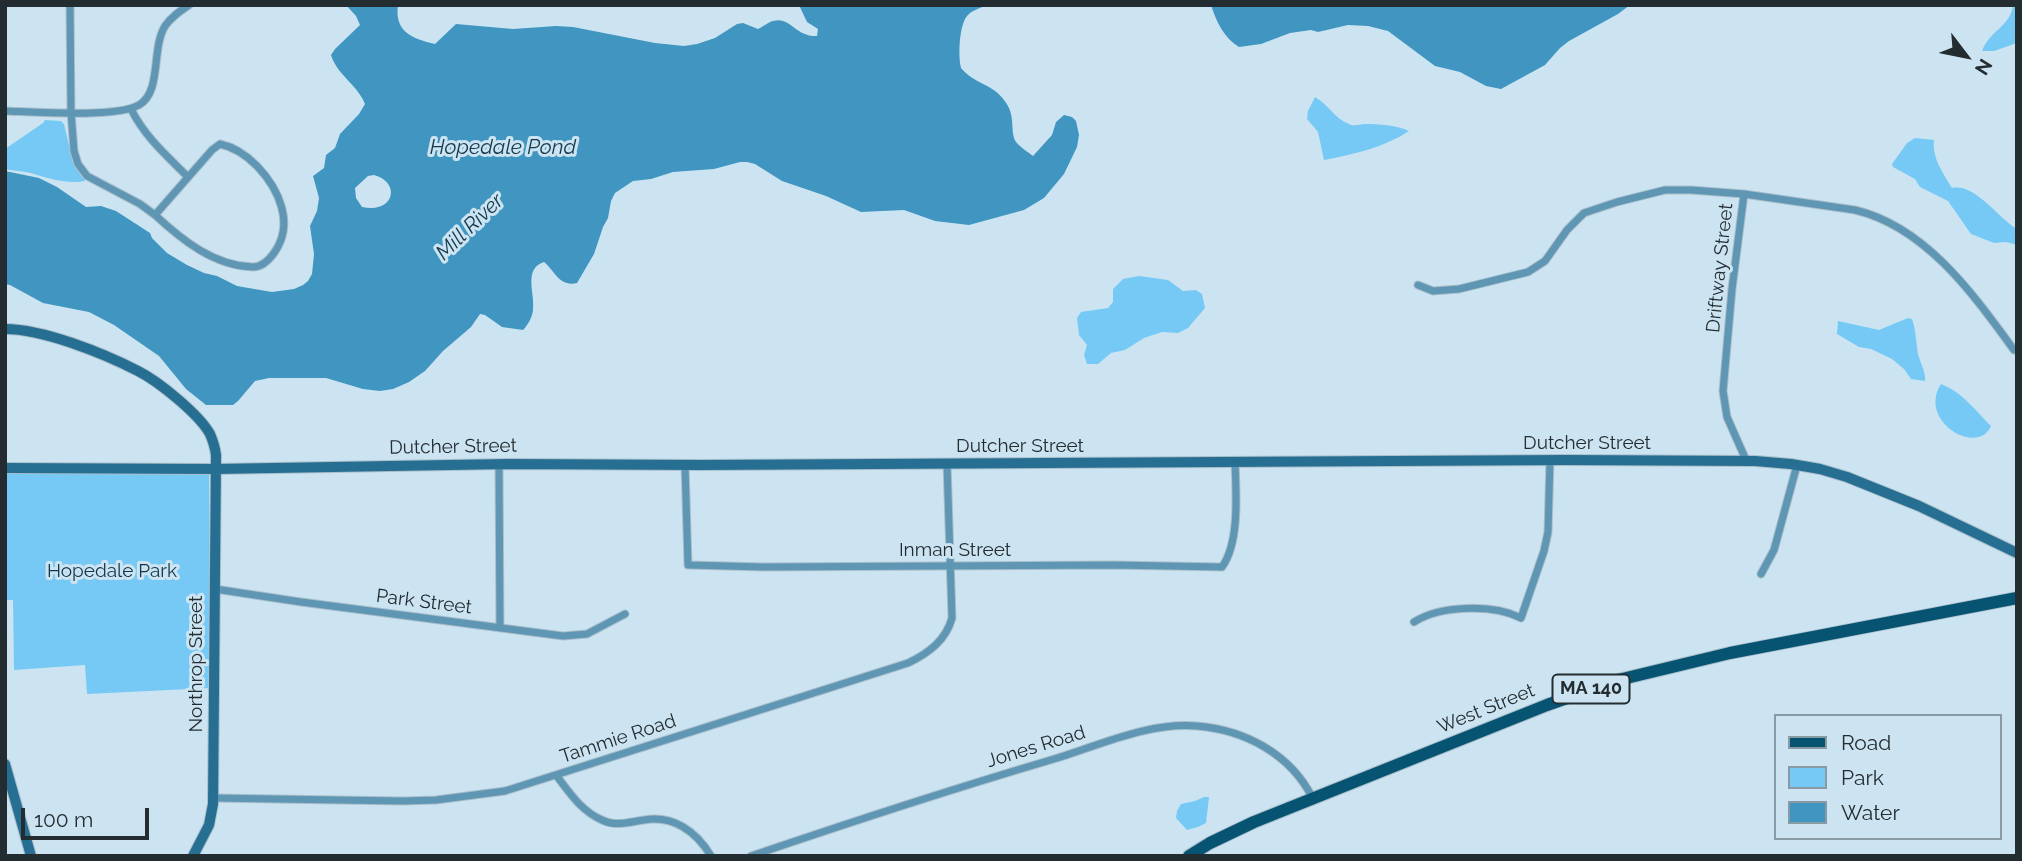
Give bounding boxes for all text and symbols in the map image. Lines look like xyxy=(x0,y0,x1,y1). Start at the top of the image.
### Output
north arrow xyxy=(1931,21,2001,91)
text: N xyxy=(1971,55,1997,79)
water label: Hopedale Pond xyxy=(430,135,576,161)
water label: Mill River xyxy=(431,189,509,265)
street label: Driftway Street xyxy=(1702,202,1738,334)
street label: Dutcher Street xyxy=(1523,432,1651,454)
street label: Dutcher Street xyxy=(389,434,517,460)
street label: Dutcher Street xyxy=(956,435,1084,457)
street label: Inman Street xyxy=(899,539,1011,561)
park label: Hopedale Park xyxy=(47,560,177,582)
street label: Park Street xyxy=(375,585,473,619)
street label: Northrop Street xyxy=(185,596,207,732)
road number: MA 140 xyxy=(1552,674,1630,704)
street label: West Street xyxy=(1434,679,1538,739)
street label: Tammie Road xyxy=(557,710,679,768)
legend xyxy=(1773,714,2001,840)
street label: Jones Road xyxy=(984,721,1088,773)
text: Road xyxy=(1841,730,1891,755)
text: Park xyxy=(1841,765,1884,790)
scale bar xyxy=(24,794,152,838)
text: Water xyxy=(1841,800,1900,825)
text: 100 m xyxy=(34,807,93,832)

